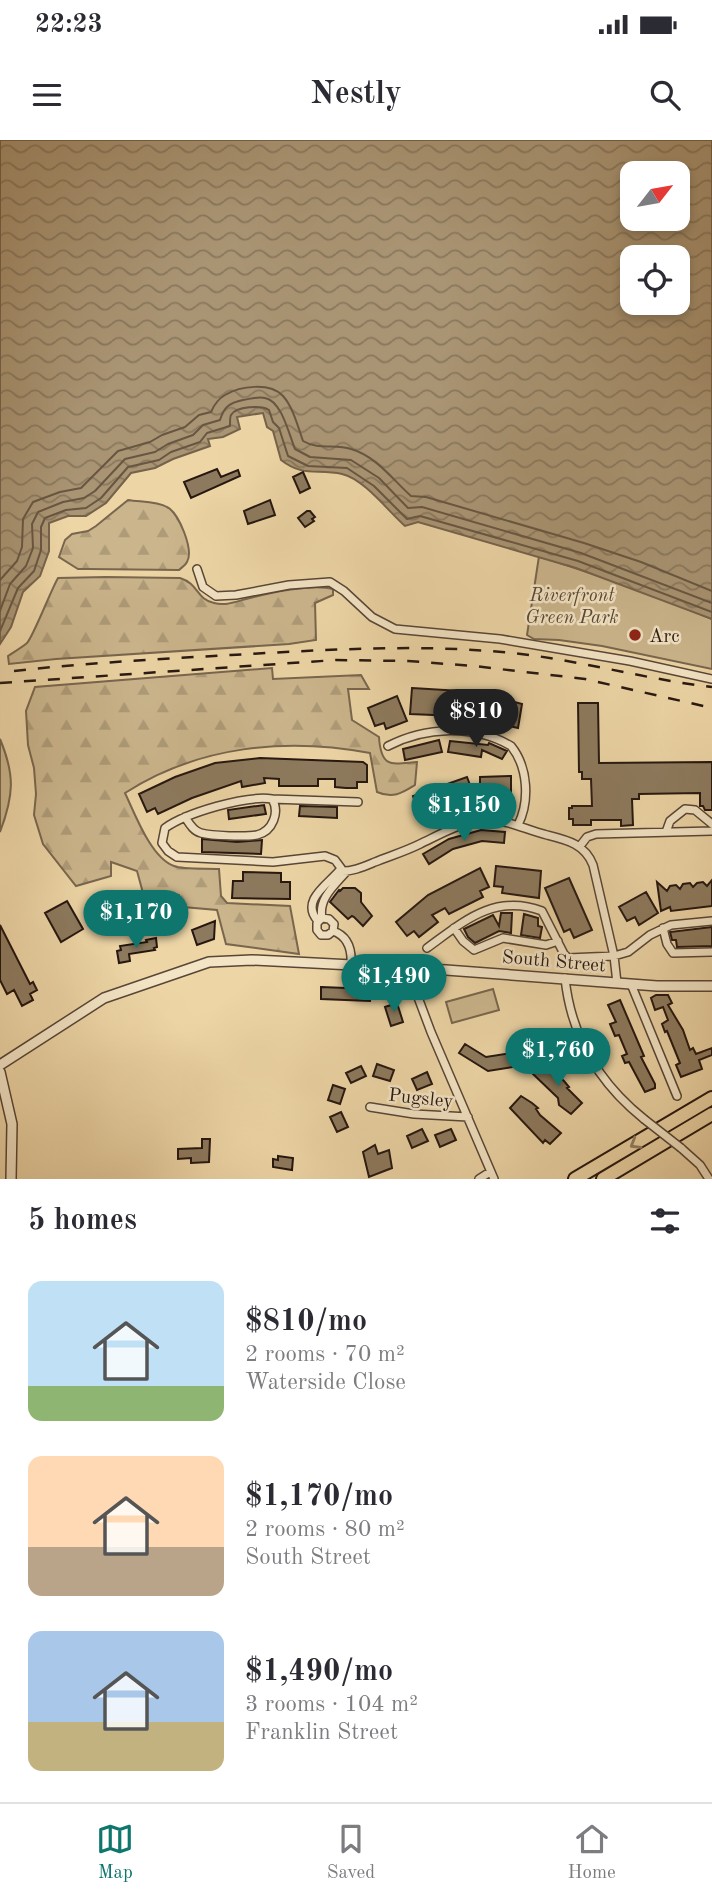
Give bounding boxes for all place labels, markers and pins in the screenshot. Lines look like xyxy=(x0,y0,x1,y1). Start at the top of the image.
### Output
marker: Arc xyxy=(627,627,643,643)
place label: Arc xyxy=(649,628,680,647)
pin: $810 xyxy=(435,690,517,749)
pin: $1,150 xyxy=(407,784,521,843)
pin: $1,170 xyxy=(79,890,193,950)
pin: $1,490 xyxy=(337,954,451,1014)
pin: $1,760 xyxy=(501,1028,615,1088)

